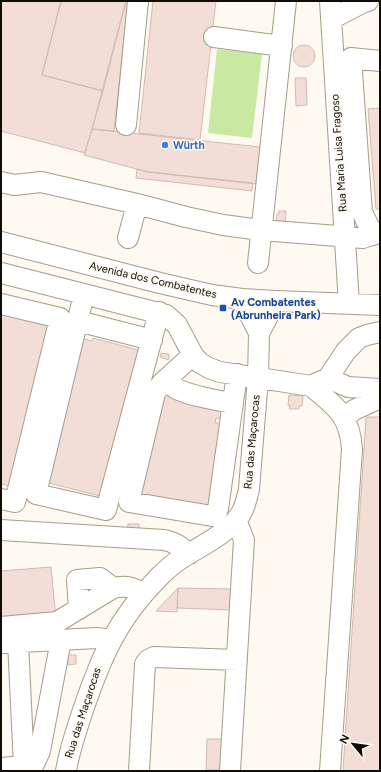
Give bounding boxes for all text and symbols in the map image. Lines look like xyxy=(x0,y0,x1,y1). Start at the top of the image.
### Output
street label: Rua Maria Luisa Fragoso xyxy=(328,94,350,212)
place label: Würth xyxy=(173,139,205,152)
marker: Würth xyxy=(160,140,170,150)
street label: Avenida dos Combatentes xyxy=(88,259,218,301)
place label: Av Combatentes (Abrunheira Park) xyxy=(231,296,321,322)
marker: Av Combatentes (Abrunheira Park) xyxy=(218,303,228,313)
street label: Rua das Maçarocas xyxy=(241,394,263,490)
street label: Rua das Maçarocas xyxy=(62,666,104,760)
north arrow xyxy=(333,724,373,764)
text: N xyxy=(337,733,352,746)

